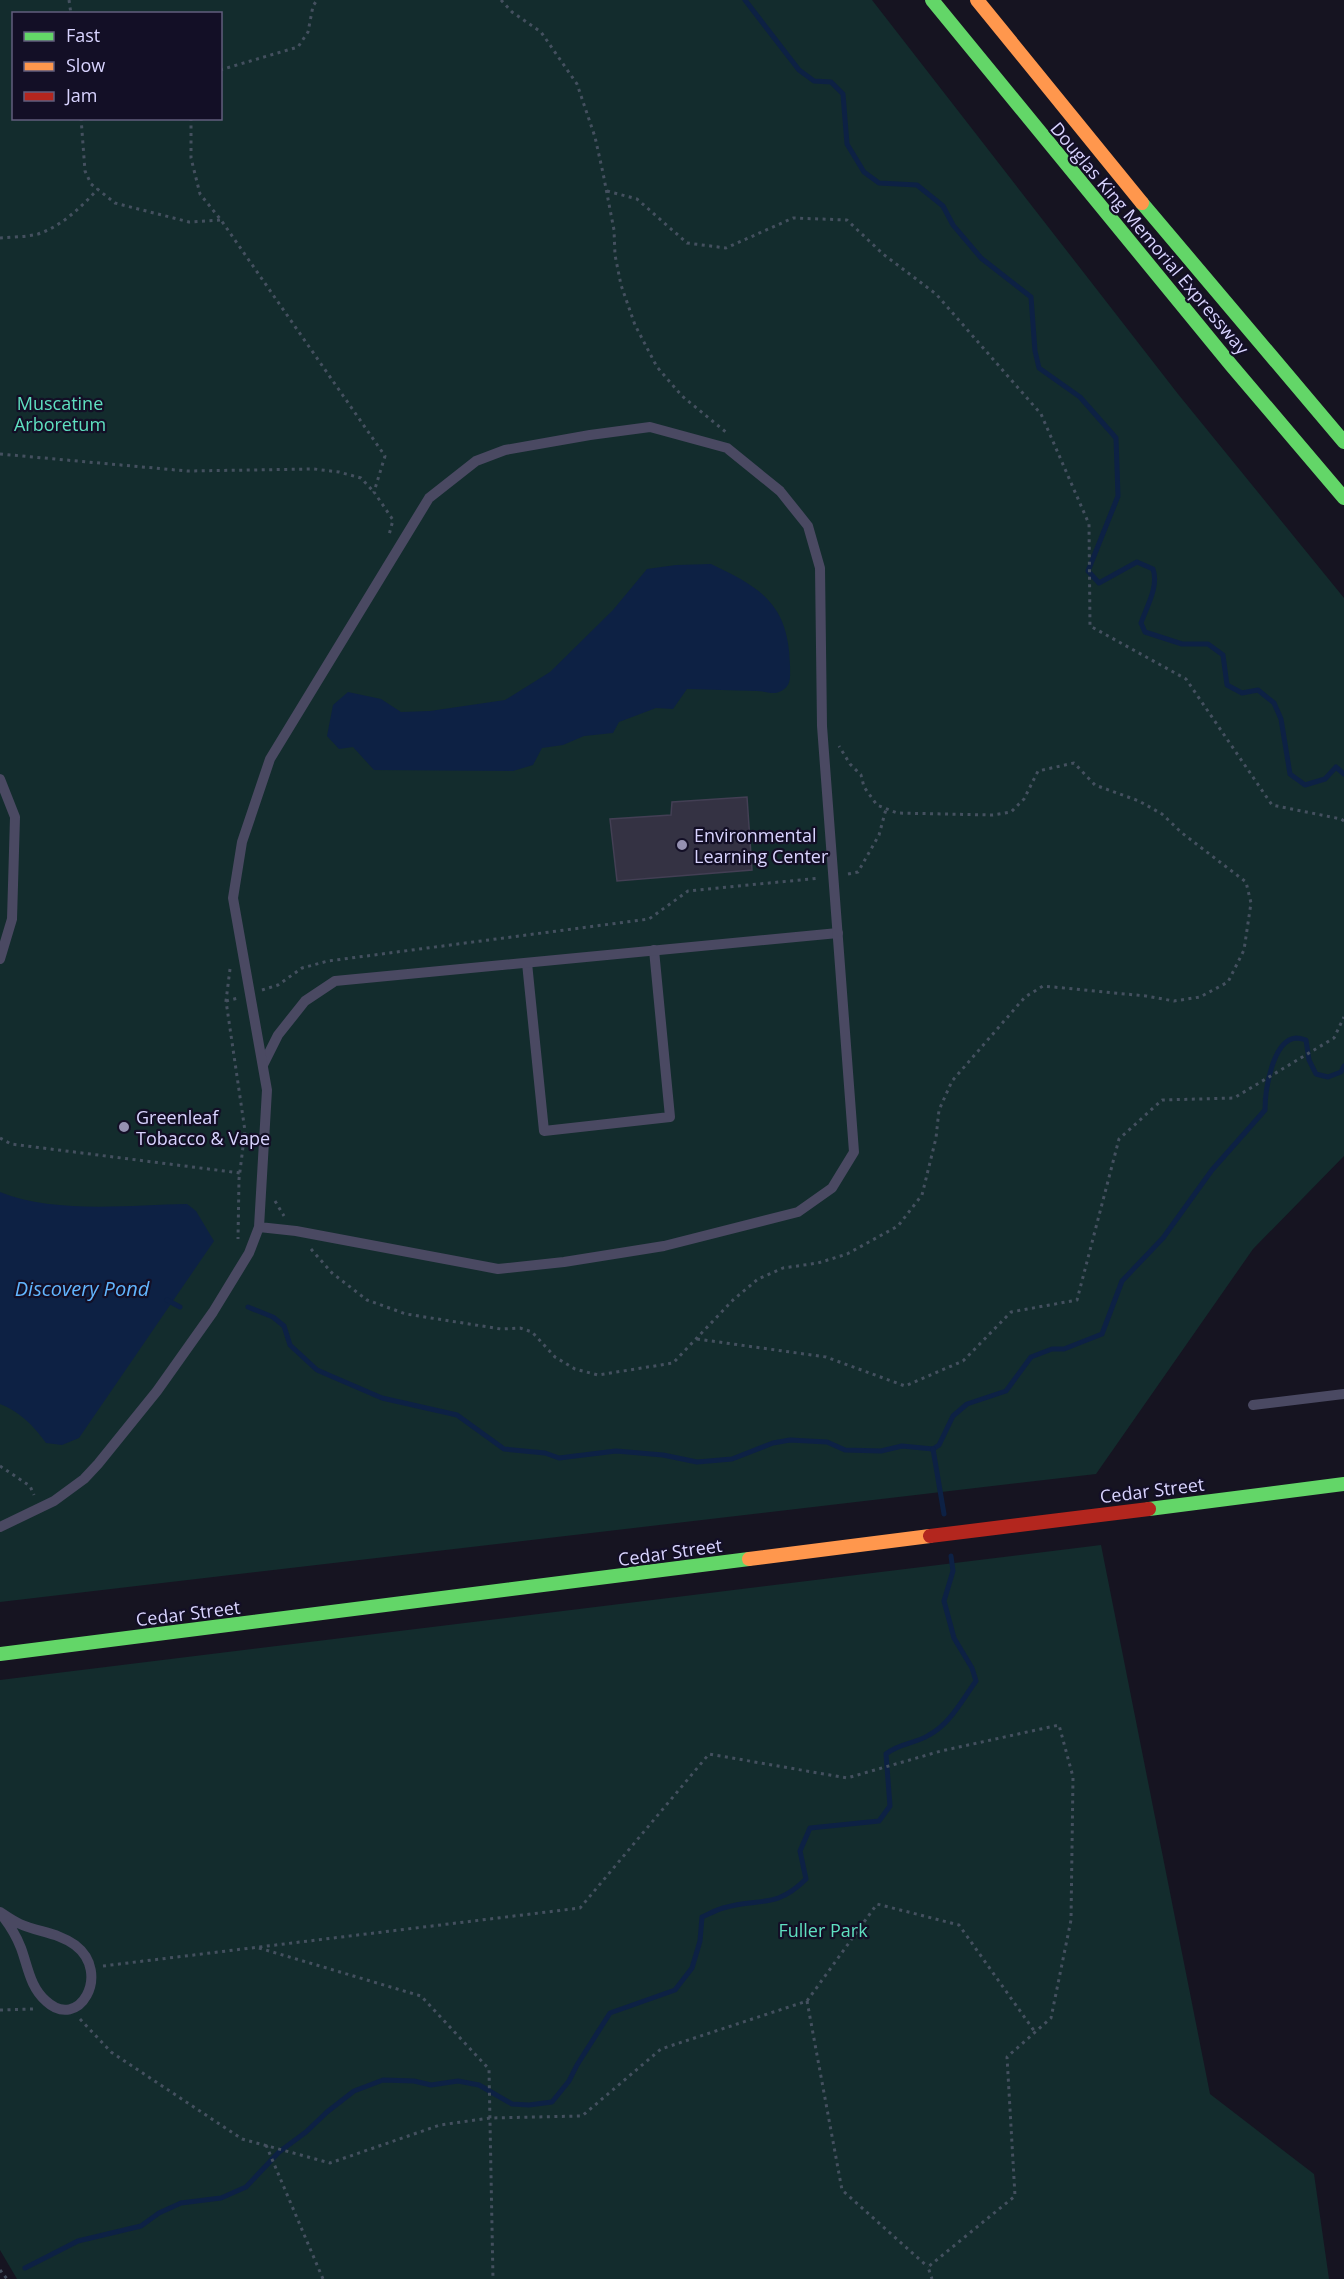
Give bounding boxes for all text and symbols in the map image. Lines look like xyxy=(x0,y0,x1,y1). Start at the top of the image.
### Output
legend xyxy=(12,12,222,120)
text: Fast xyxy=(66,23,100,47)
text: Slow xyxy=(66,53,105,77)
text: Jam xyxy=(64,83,98,107)
street label: Douglas King Memorial Expressway xyxy=(1046,117,1255,360)
park label: Muscatine Arboretum xyxy=(14,391,106,436)
place label: Environmental Learning Center xyxy=(694,823,829,868)
marker: Environmental Learning Center xyxy=(675,838,689,852)
place label: Greenleaf Tobacco & Vape xyxy=(136,1105,270,1150)
marker: Greenleaf Tobacco & Vape xyxy=(117,1120,131,1134)
water label: Discovery Pond xyxy=(15,1275,150,1302)
street label: Cedar Street xyxy=(1099,1472,1205,1508)
street label: Cedar Street xyxy=(616,1533,724,1571)
street label: Cedar Street xyxy=(135,1595,241,1631)
park label: Fuller Park xyxy=(778,1918,868,1942)

